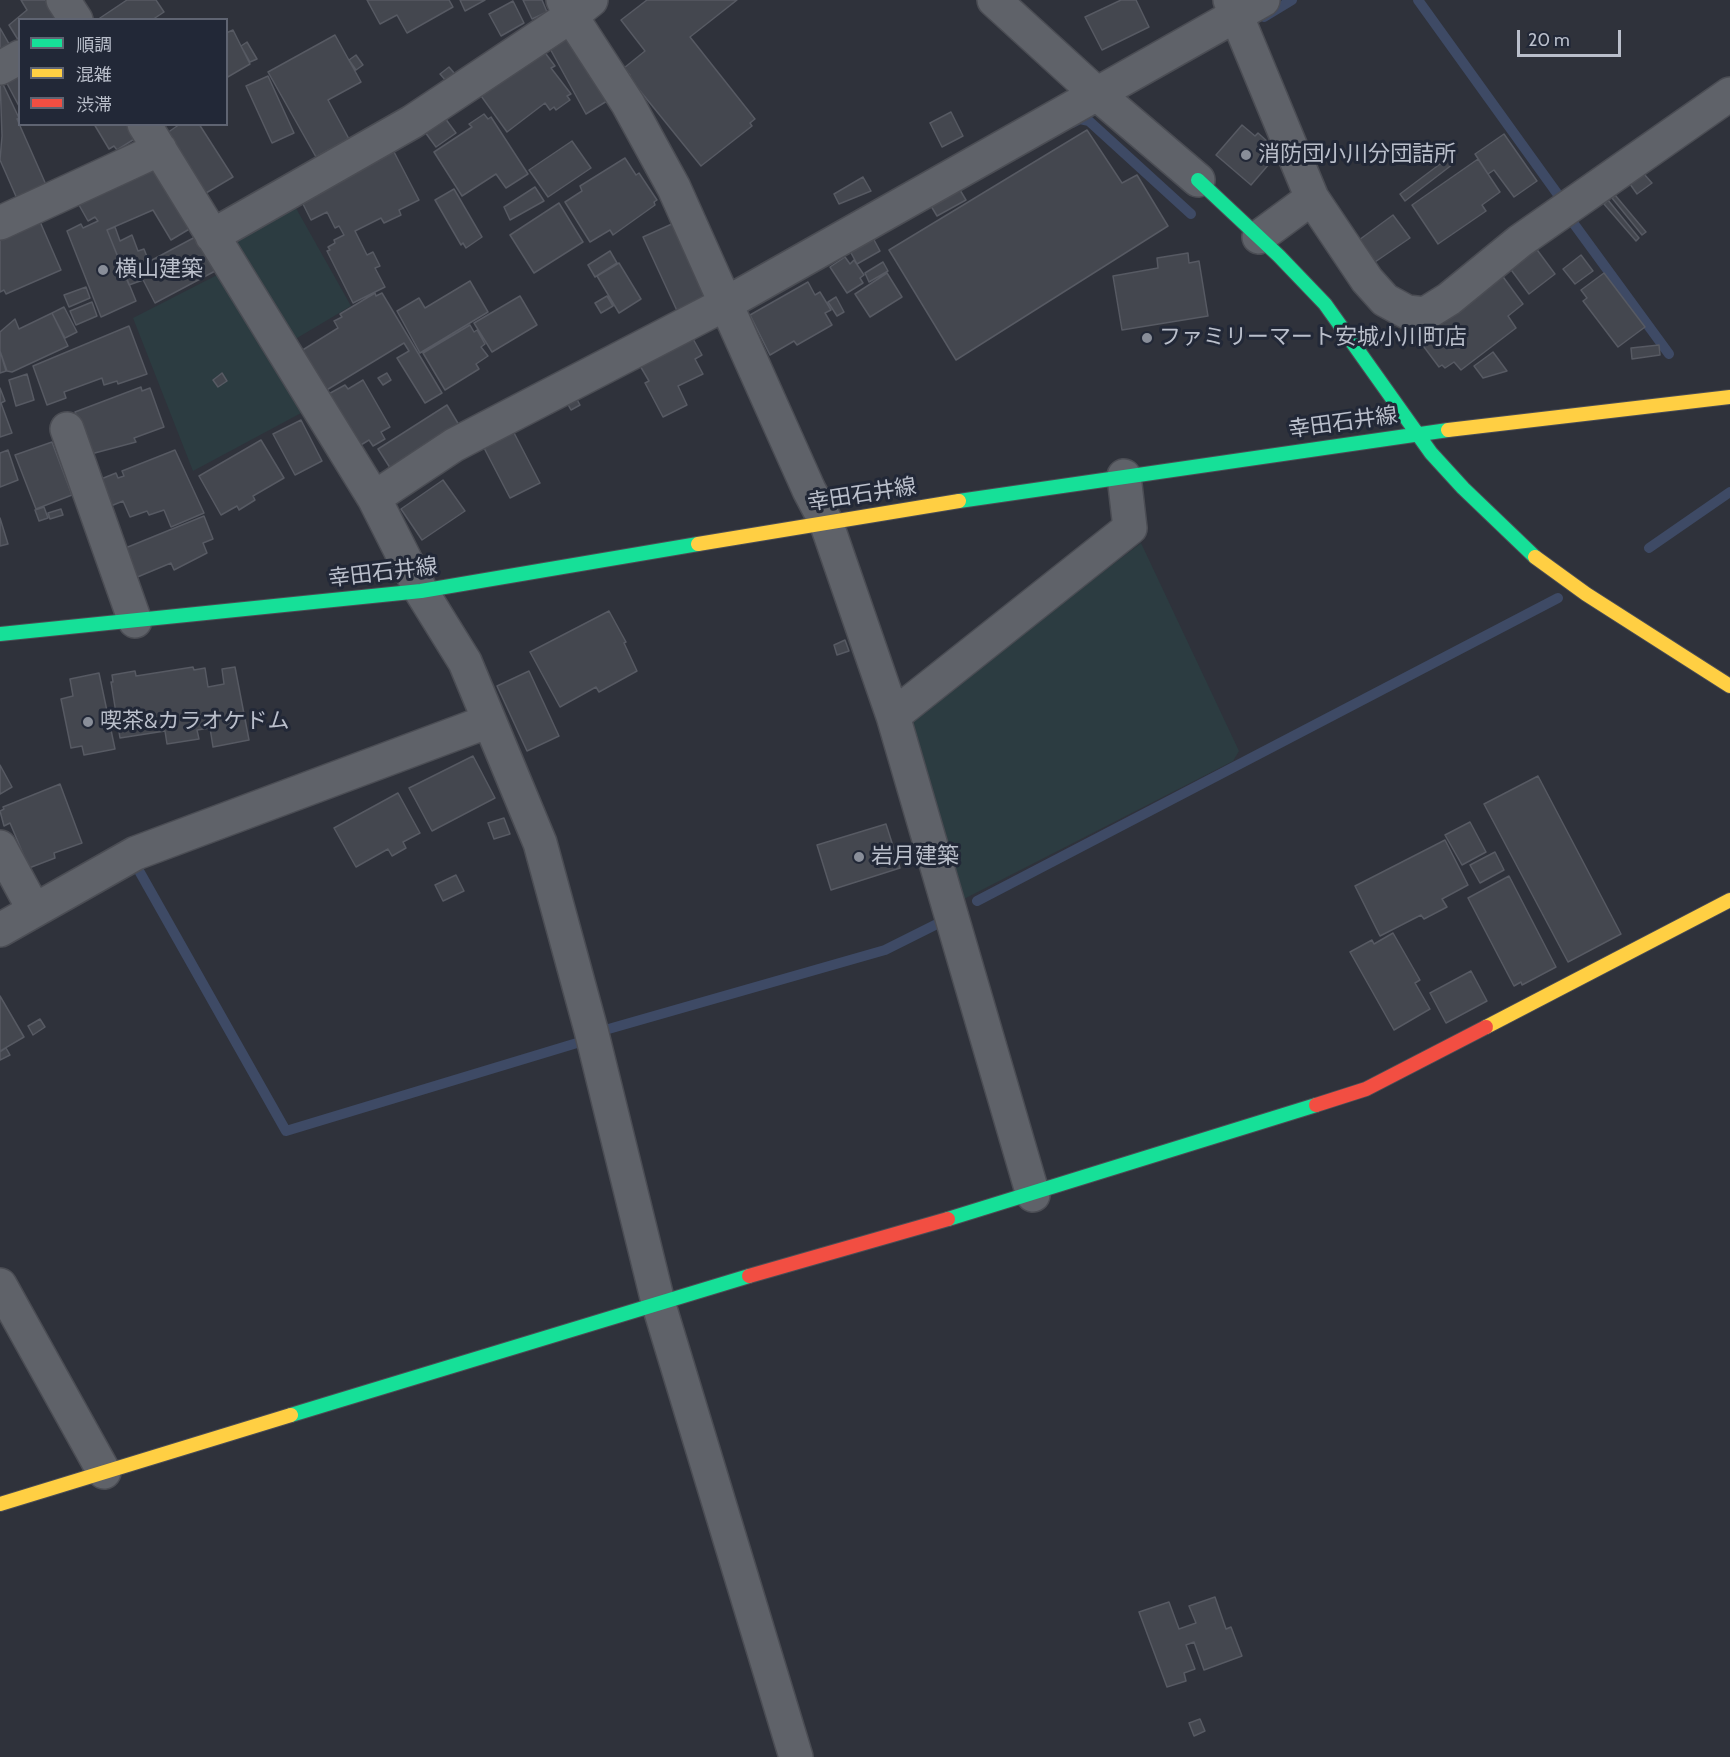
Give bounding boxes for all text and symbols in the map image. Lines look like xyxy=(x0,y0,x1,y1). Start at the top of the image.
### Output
legend xyxy=(18,18,228,126)
scale bar xyxy=(1520,18,1624,56)
text: 20 m xyxy=(1528,29,1570,51)
text: 順調 xyxy=(76,34,112,56)
text: 混雑 xyxy=(76,64,112,86)
text: 渋滞 xyxy=(76,94,112,116)
place label: 消防団小川分団詰所 xyxy=(1258,142,1456,168)
marker: 消防団小川分団詰所 xyxy=(1239,148,1253,162)
place label: 横山建築 xyxy=(115,257,203,283)
marker: 横山建築 xyxy=(96,263,110,277)
place label: ファミリーマート安城小川町店 xyxy=(1159,325,1467,351)
marker: ファミリーマート安城小川町店 xyxy=(1140,331,1154,345)
street label: 幸田石井線 xyxy=(1287,402,1399,444)
street label: 幸田石井線 xyxy=(806,473,918,517)
street label: 幸田石井線 xyxy=(327,553,439,593)
place label: 喫茶&カラオケドム xyxy=(100,709,289,735)
marker: 喫茶&カラオケドム xyxy=(81,715,95,729)
place label: 岩月建築 xyxy=(871,844,959,870)
marker: 岩月建築 xyxy=(852,850,866,864)

